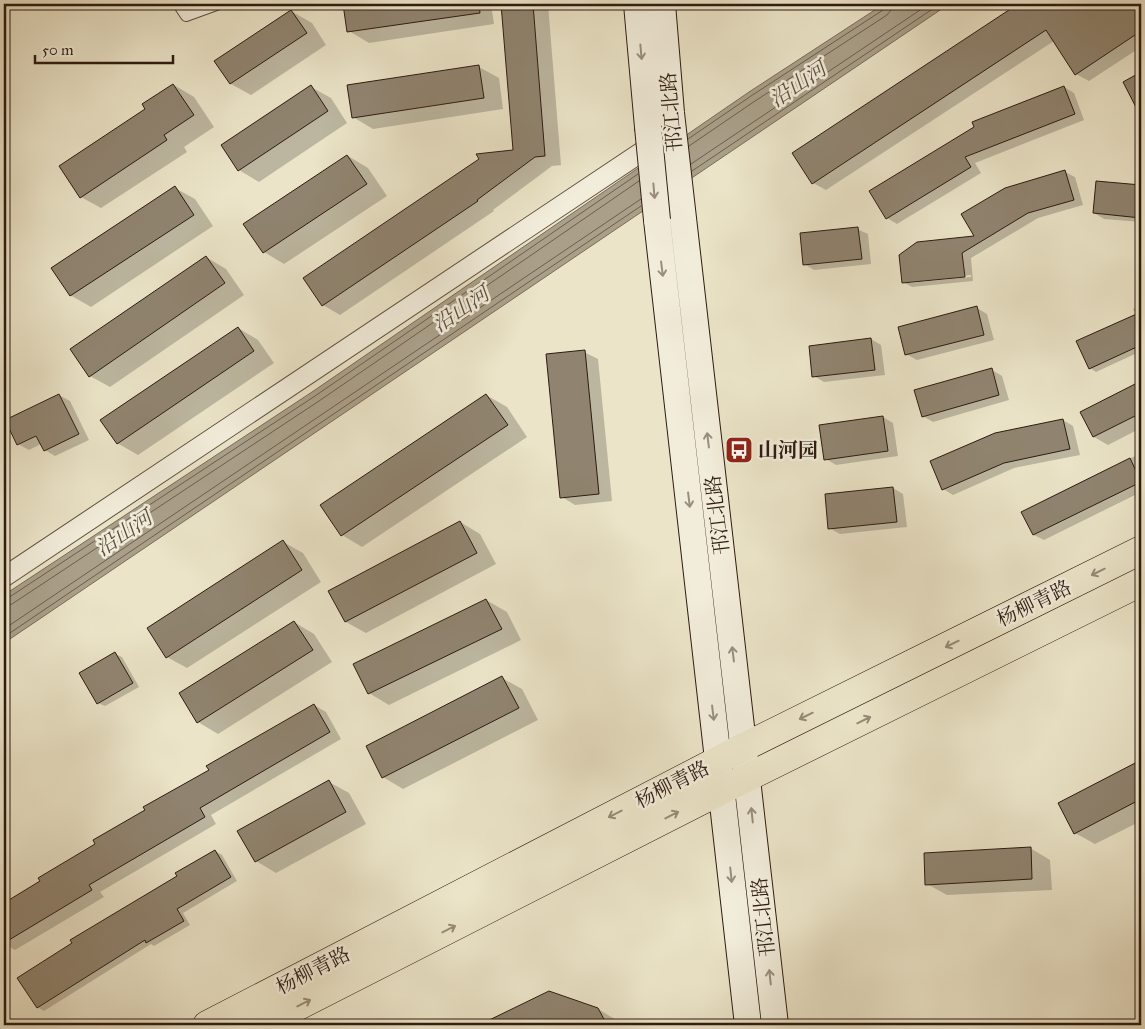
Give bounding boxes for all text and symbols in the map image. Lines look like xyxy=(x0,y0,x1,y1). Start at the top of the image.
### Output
scale bar xyxy=(35,32,172,64)
text: 50 m xyxy=(42,41,74,59)
one-way arrow xyxy=(636,44,646,60)
water label: 沿山河 xyxy=(765,53,835,112)
street label: 邗江北路 xyxy=(656,71,686,153)
one-way arrow xyxy=(649,183,659,199)
one-way arrow xyxy=(657,260,667,276)
water label: 沿山河 xyxy=(428,278,498,337)
one-way arrow xyxy=(703,433,713,449)
bus stop icon: 山河园 xyxy=(724,435,754,465)
place label: 山河园 xyxy=(758,438,818,462)
street label: 邗江北路 xyxy=(700,474,734,556)
one-way arrow xyxy=(684,491,694,507)
water label: 沿山河 xyxy=(91,502,161,561)
one-way arrow xyxy=(1090,567,1105,577)
street label: 杨柳青路 xyxy=(993,575,1075,631)
one-way arrow xyxy=(945,640,960,649)
one-way arrow xyxy=(728,646,738,662)
one-way arrow xyxy=(708,705,718,721)
one-way arrow xyxy=(799,712,814,721)
one-way arrow xyxy=(856,715,871,724)
street label: 杨柳青路 xyxy=(631,755,713,813)
one-way arrow xyxy=(747,808,757,824)
one-way arrow xyxy=(608,810,623,819)
one-way arrow xyxy=(664,810,679,820)
one-way arrow xyxy=(726,866,736,882)
street label: 邗江北路 xyxy=(747,876,779,958)
one-way arrow xyxy=(441,924,456,933)
street label: 杨柳青路 xyxy=(272,941,354,999)
one-way arrow xyxy=(765,969,775,985)
one-way arrow xyxy=(296,998,311,1007)

